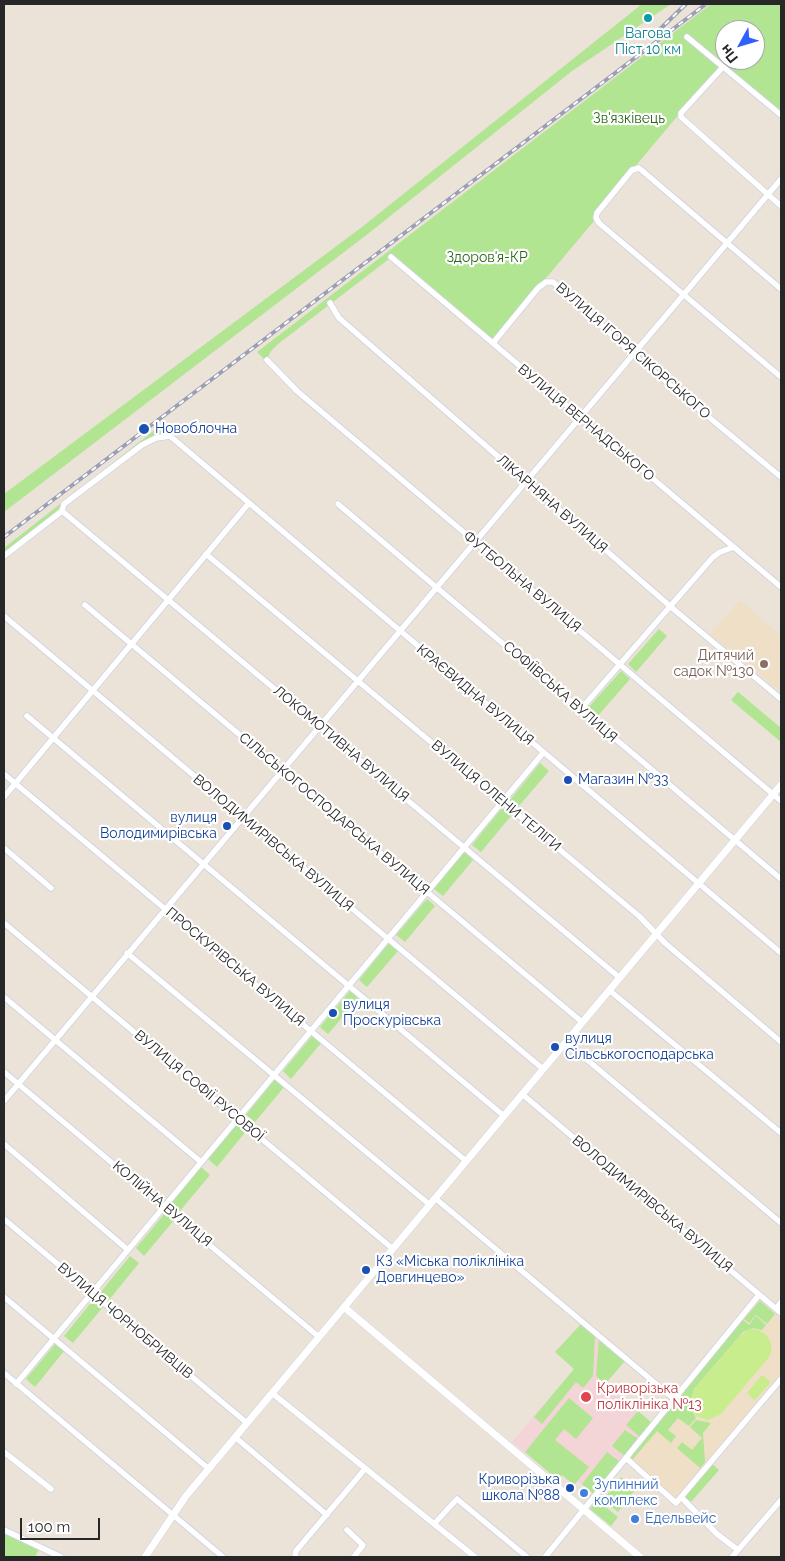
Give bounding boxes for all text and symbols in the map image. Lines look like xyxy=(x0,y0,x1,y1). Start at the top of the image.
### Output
marker: Вагова Піст 10 км xyxy=(642,12,654,24)
north arrow xyxy=(715,20,765,70)
place label: Вагова Піст 10 км xyxy=(615,26,681,58)
text: Пн xyxy=(717,42,741,66)
park label: Зв'язківець xyxy=(593,111,665,127)
park label: Здоров'я-КР xyxy=(446,250,528,266)
street label: ВУЛИЦЯ ІГОРЯ СІКОРСЬКОГО xyxy=(552,279,714,423)
street label: ВУЛИЦЯ ВЕРНАДСЬКОГО xyxy=(514,361,658,485)
place label: Новоблочна xyxy=(155,421,237,437)
marker: Новоблочна xyxy=(137,422,151,436)
street label: ЛІКАРНЯНА ВУЛИЦЯ xyxy=(493,451,611,557)
street label: ФУТБОЛЬНА ВУЛИЦЯ xyxy=(460,528,584,636)
street label: СОФІЇВСЬКА ВУЛИЦЯ xyxy=(500,638,620,746)
street label: КРАЄВИДНА ВУЛИЦЯ xyxy=(413,641,537,749)
place label: Дитячий садок №130 xyxy=(673,648,754,680)
marker: Дитячий садок №130 xyxy=(758,658,770,670)
street label: ЛОКОМОТИВНА ВУЛИЦЯ xyxy=(270,682,412,806)
street label: СІЛЬСЬКОГОСПОДАРСЬКА ВУЛИЦЯ xyxy=(235,729,433,899)
street label: ВУЛИЦЯ ОЛЕНИ ТЕЛІГИ xyxy=(428,737,564,855)
street label: ВОЛОДИМИРІВСЬКА ВУЛИЦЯ xyxy=(189,771,357,915)
place label: Магазин №33 xyxy=(578,772,669,788)
marker: Магазин №33 xyxy=(562,774,574,786)
place label: вулиця Володимирівська xyxy=(100,810,217,842)
marker: вулиця Володимирівська xyxy=(221,820,233,832)
street label: ПРОСКУРІВСЬКА ВУЛИЦЯ xyxy=(162,904,308,1030)
place label: вулиця Проскурівська xyxy=(343,997,441,1030)
marker: вулиця Проскурівська xyxy=(327,1007,339,1019)
street label: ВУЛИЦЯ СОФІЇ РУСОВОЇ xyxy=(131,1027,267,1145)
place label: вулиця Сільськогосподарська xyxy=(565,1031,714,1064)
marker: вулиця Сільськогосподарська xyxy=(549,1041,561,1053)
street label: ВОЛОДИМИРІВСЬКА ВУЛИЦЯ xyxy=(568,1132,736,1276)
street label: КОЛІЙНА ВУЛИЦЯ xyxy=(109,1158,215,1250)
place label: КЗ «Міська поліклініка Довгинцево» xyxy=(376,1254,524,1286)
street label: ВУЛИЦЯ ЧОРНОБРИВЦІВ xyxy=(54,1259,196,1383)
marker: КЗ «Міська поліклініка Довгинцево» xyxy=(360,1264,372,1276)
place label: Криворізька поліклініка №13 xyxy=(597,1381,702,1414)
marker: Криворізька поліклініка №13 xyxy=(579,1390,593,1404)
place label: Криворізька школа №88 xyxy=(479,1472,560,1504)
place label: Зупинний комплекс xyxy=(594,1477,658,1510)
marker: Криворізька школа №88 xyxy=(564,1482,576,1494)
marker: Зупинний комплекс xyxy=(578,1487,590,1499)
scale bar xyxy=(22,1508,102,1540)
place label: Едельвейс xyxy=(645,1511,716,1527)
marker: Едельвейс xyxy=(629,1513,641,1525)
text: 100 m xyxy=(28,1518,70,1536)

